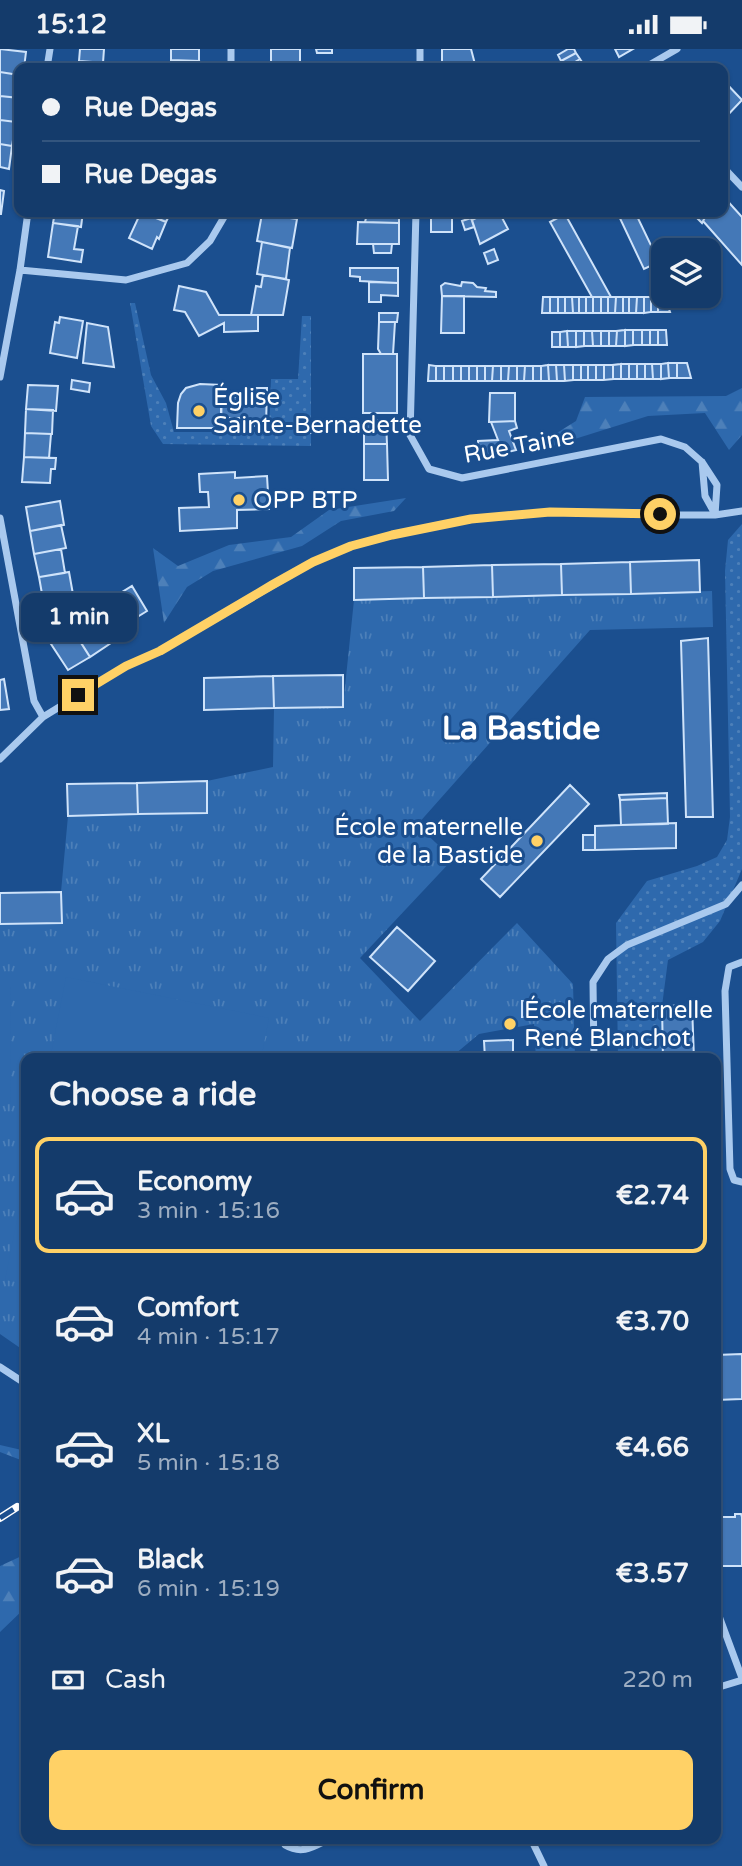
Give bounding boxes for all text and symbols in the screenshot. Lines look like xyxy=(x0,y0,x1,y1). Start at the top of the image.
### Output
text: 15:12 xyxy=(35,9,107,40)
text: Rue Degas xyxy=(84,92,217,123)
text: Rue Degas xyxy=(84,159,217,190)
map controls xyxy=(651,238,721,308)
button: layers xyxy=(651,238,721,308)
place label: Église Sainte-Bernadette xyxy=(213,382,422,440)
marker: Église Sainte-Bernadette xyxy=(191,403,207,419)
street label: Rue Taine xyxy=(461,422,577,470)
place label: OPP BTP xyxy=(253,486,357,515)
marker: OPP BTP xyxy=(231,492,247,508)
route start xyxy=(644,498,676,530)
callout: 1 min xyxy=(20,593,136,643)
text: 1 min xyxy=(48,603,110,631)
route end xyxy=(62,679,94,711)
district label: La Bastide xyxy=(442,710,600,748)
place label: École maternelle de la Bastide xyxy=(334,812,523,870)
marker: École maternelle de la Bastide xyxy=(529,833,545,849)
place label: École maternelle René Blanchot xyxy=(524,995,713,1053)
marker: École maternelle René Blanchot xyxy=(502,1016,518,1032)
text: Choose a ride xyxy=(49,1076,256,1114)
icon: car xyxy=(53,1164,116,1227)
text: Economy xyxy=(137,1166,252,1197)
text: €2.74 xyxy=(616,1180,689,1211)
text: 3 min · 15:16 xyxy=(137,1197,280,1225)
icon: car xyxy=(53,1290,116,1353)
text: Comfort xyxy=(137,1292,239,1323)
text: €3.70 xyxy=(616,1306,689,1337)
text: 4 min · 15:17 xyxy=(137,1323,280,1351)
icon: car xyxy=(53,1416,116,1479)
text: XL xyxy=(137,1418,169,1449)
text: €4.66 xyxy=(616,1432,689,1463)
text: 5 min · 15:18 xyxy=(137,1449,280,1477)
icon: car xyxy=(53,1542,116,1605)
text: Black xyxy=(137,1544,204,1575)
text: €3.57 xyxy=(616,1558,689,1589)
text: 6 min · 15:19 xyxy=(137,1575,280,1603)
icon: cash xyxy=(49,1661,87,1699)
text: Cash xyxy=(105,1664,166,1695)
text: 220 m xyxy=(623,1666,693,1694)
button: Confirm xyxy=(49,1750,693,1830)

